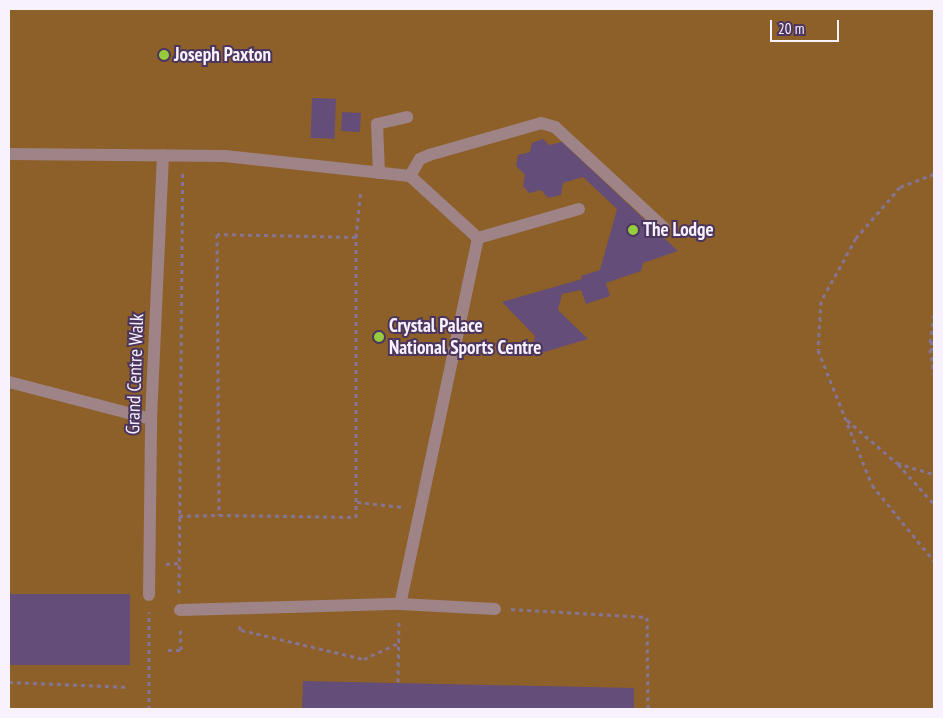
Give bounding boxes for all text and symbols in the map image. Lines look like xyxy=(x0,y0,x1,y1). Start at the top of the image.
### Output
scale bar xyxy=(773,10,842,42)
text: 20 m xyxy=(778,19,804,38)
place label: Joseph Paxton xyxy=(174,44,271,66)
marker: Joseph Paxton xyxy=(158,49,170,61)
place label: The Lodge xyxy=(643,219,714,241)
marker: The Lodge xyxy=(627,224,639,236)
street label: Grand Centre Walk xyxy=(121,313,149,435)
place label: Crystal Palace National Sports Centre xyxy=(389,315,542,359)
marker: Crystal Palace National Sports Centre xyxy=(373,331,385,343)

